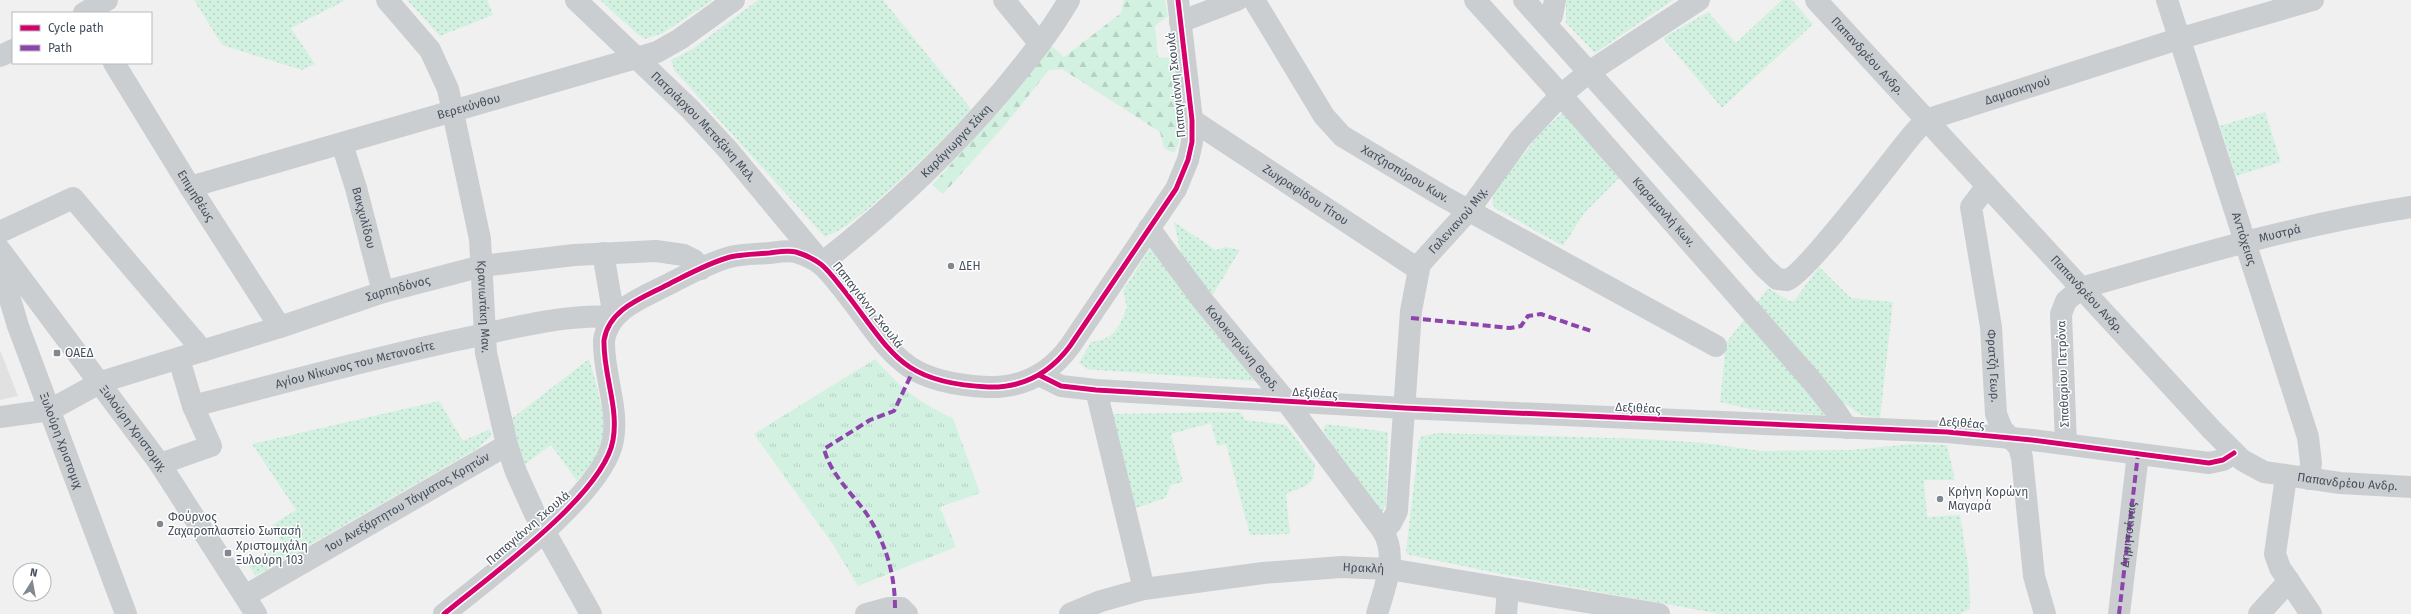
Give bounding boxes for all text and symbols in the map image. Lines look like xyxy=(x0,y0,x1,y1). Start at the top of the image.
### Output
legend xyxy=(12,12,152,64)
street label: Παπανδρέου Ανδρ. xyxy=(1828,14,1907,98)
text: Cycle path xyxy=(48,21,104,35)
street label: Παπαγιάννη Σκουλά xyxy=(1163,32,1189,138)
text: Path xyxy=(48,41,72,55)
street label: Πατριάρχου Μεταξάκη Μελ. xyxy=(648,69,759,185)
street label: Δαμασκηνού xyxy=(1983,73,2052,108)
street label: Βερεκύνθου xyxy=(435,91,502,122)
street label: Καράγιωργα Σάκη xyxy=(918,102,994,181)
street label: Χατζησπύρου Κων. xyxy=(1359,142,1451,205)
street label: Ζωγραφίδου Τίτου xyxy=(1260,162,1351,228)
street label: Επιμηθέως xyxy=(174,168,218,224)
street label: Καραμανλή Κων. xyxy=(1629,174,1698,250)
street label: Γαλενιανού Μιχ. xyxy=(1426,184,1490,257)
street label: Βακχυλίδου xyxy=(349,186,378,250)
street label: Αντιόχειας xyxy=(2229,210,2259,268)
street label: Μυστρά xyxy=(2257,222,2302,245)
street label: Παπανδρέου Ανδρ. xyxy=(2048,252,2126,336)
street label: Παπαγιάννη Σκουλά xyxy=(830,259,906,351)
place label: ΔΕΗ xyxy=(959,259,981,273)
street label: Κρανιωτάκη Μαν. xyxy=(474,260,493,354)
marker: ΔΕΗ xyxy=(946,261,956,271)
street label: Σαρπηδόνος xyxy=(364,273,432,304)
street label: Κολοκοτρώνη Θεοδ. xyxy=(1202,302,1282,394)
street label: Σπαθαρίου Πετρόνα xyxy=(2054,320,2072,428)
street label: Φρατζή Γεωρ. xyxy=(1984,329,2002,403)
street label: Αγίου Νίκωνος του Μετανοείτε xyxy=(274,338,436,391)
place label: ΟΑΕΔ xyxy=(65,346,93,360)
marker: ΟΑΕΔ xyxy=(52,348,62,358)
street label: Ξυλούρη Χριστομιχ. xyxy=(97,383,170,475)
street label: Δεξιθέας xyxy=(1292,385,1338,401)
street label: Ξυλούρη Χριστομιχ xyxy=(37,391,86,491)
street label: Δεξιθέας xyxy=(1615,400,1661,416)
street label: Δεξιθέας xyxy=(1939,414,1986,432)
street label: 1ου Ανεξάρτητου Τάγματος Κρητών xyxy=(322,449,492,556)
street label: Παπανδρέου Ανδρ. xyxy=(2296,470,2398,493)
place label: Κρήνη Κορώνη Μαγαρά xyxy=(1948,485,2028,513)
street label: Παπαγιάννη Σκουλά xyxy=(483,488,573,568)
marker: Κρήνη Κορώνη Μαγαρά xyxy=(1935,494,1945,504)
street label: Δημητσάνας xyxy=(2118,501,2139,568)
place label: Φούρνος Ζαχαροπλαστείο Σωπασή xyxy=(168,510,301,538)
marker: Φούρνος Ζαχαροπλαστείο Σωπασή xyxy=(155,519,165,529)
place label: Χριστομιχάλη Ξυλούρη 103 xyxy=(236,539,308,567)
marker: Χριστομιχάλη Ξυλούρη 103 xyxy=(223,548,233,558)
street label: Ηρακλή xyxy=(1342,560,1385,576)
north arrow xyxy=(12,562,52,602)
text: N xyxy=(29,566,39,580)

